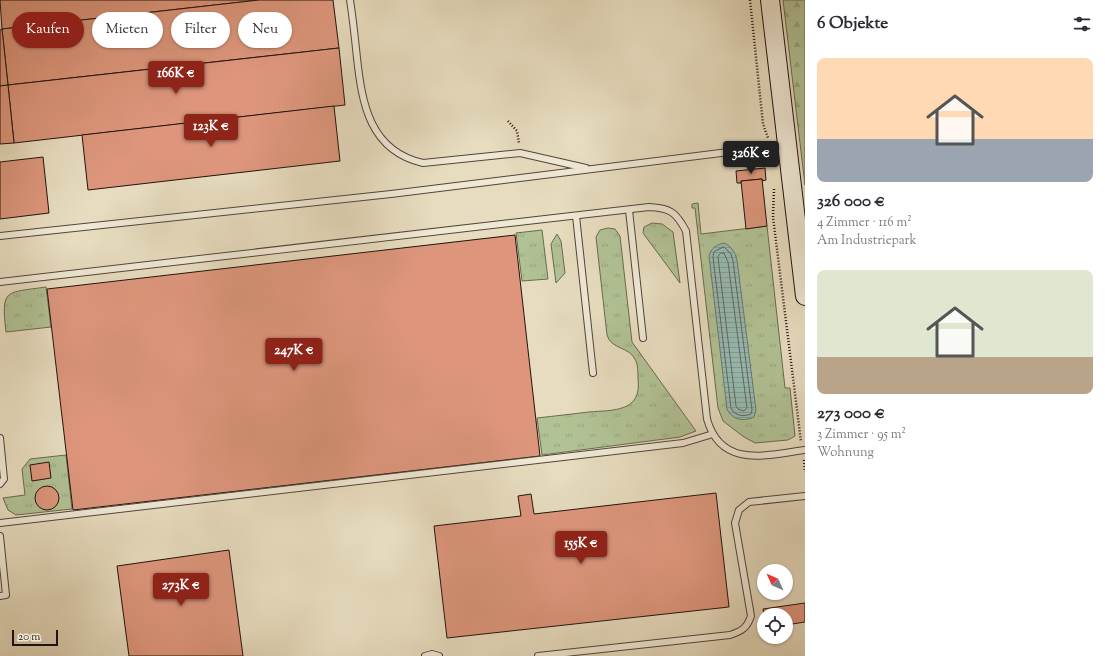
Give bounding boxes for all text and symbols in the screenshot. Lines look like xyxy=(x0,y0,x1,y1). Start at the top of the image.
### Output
chip: Kaufen xyxy=(12,12,84,48)
chip: Mieten xyxy=(92,12,163,48)
chip: Filter xyxy=(171,12,230,48)
chip: Neu xyxy=(238,12,292,48)
text: 6 Objekte xyxy=(817,12,888,36)
icon: filters xyxy=(1071,13,1093,35)
pin: 166K € xyxy=(143,61,209,95)
text: 166K € xyxy=(157,65,195,83)
icon: home xyxy=(919,84,991,156)
pin: 123K € xyxy=(178,114,244,148)
text: 123K € xyxy=(193,118,229,136)
pin: 326K € xyxy=(718,141,784,175)
text: 326K € xyxy=(732,145,770,163)
text: 326 000 € xyxy=(817,190,885,214)
text: 4 Zimmer · 116 m² xyxy=(817,214,912,232)
text: Am Industriepark xyxy=(817,232,917,250)
icon: home xyxy=(919,296,991,368)
pin: 247K € xyxy=(261,338,327,372)
text: 247K € xyxy=(274,342,314,360)
text: 273 000 € xyxy=(817,402,885,426)
text: 3 Zimmer · 95 m² xyxy=(817,426,906,444)
text: Wohnung xyxy=(817,444,874,462)
pin: 155K € xyxy=(548,531,614,565)
text: 155K € xyxy=(564,535,598,553)
north arrow xyxy=(757,564,793,600)
map controls xyxy=(757,564,793,644)
pin: 273K € xyxy=(148,573,214,607)
text: 273K € xyxy=(162,577,200,595)
button: locate xyxy=(757,608,793,644)
scale bar xyxy=(12,628,58,647)
text: 20 m xyxy=(18,629,40,645)

